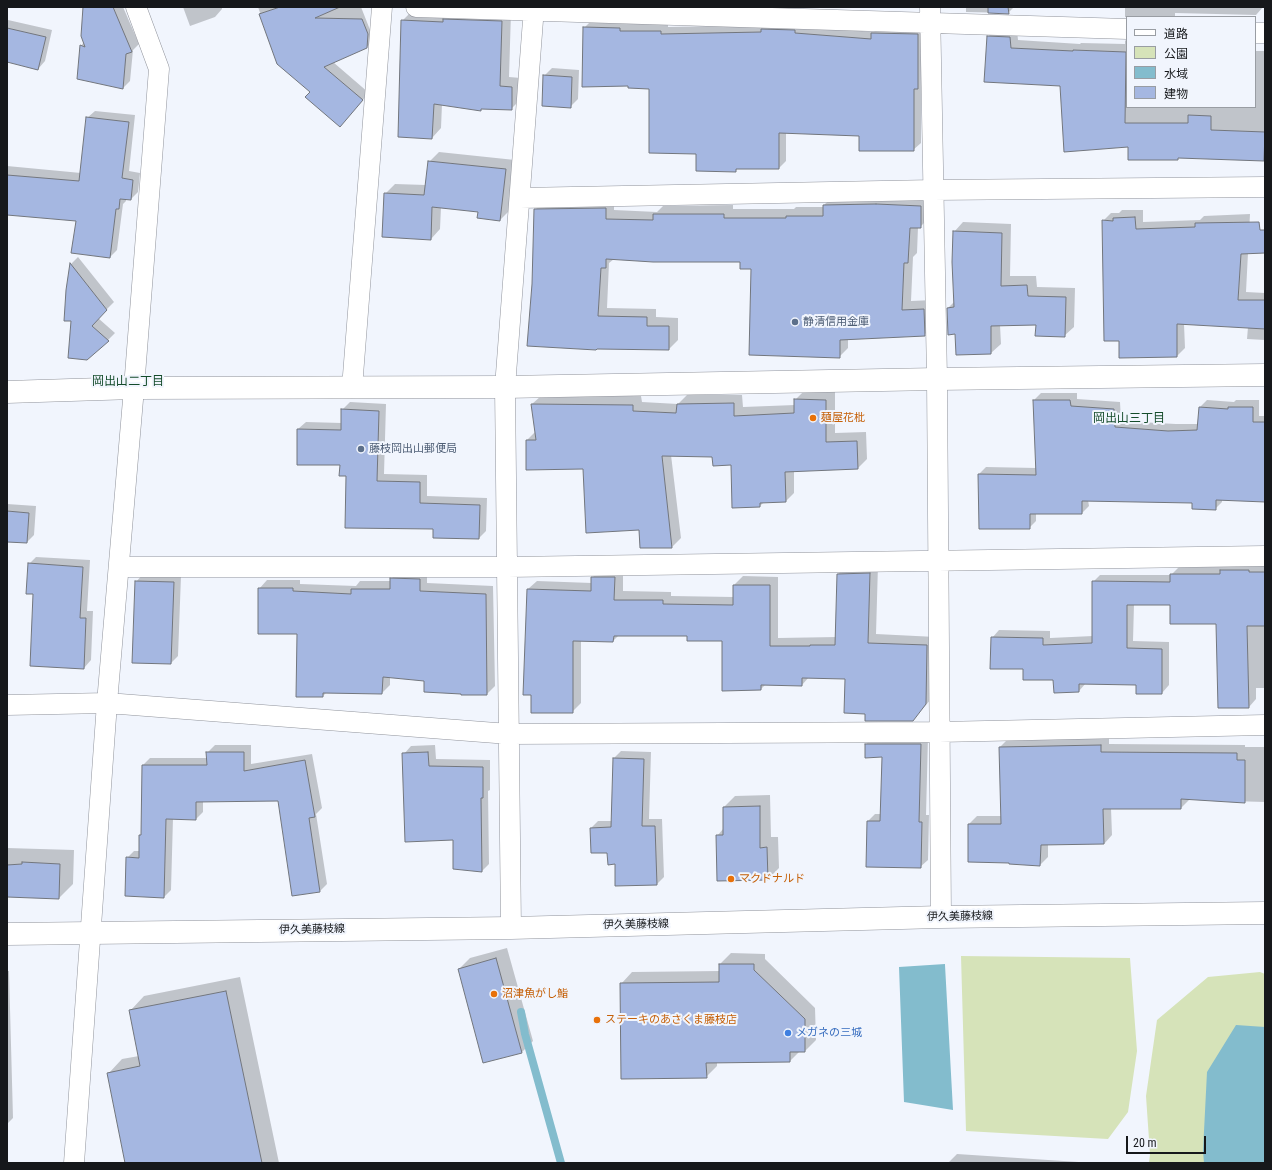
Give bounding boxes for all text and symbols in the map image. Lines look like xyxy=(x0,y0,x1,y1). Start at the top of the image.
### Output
legend xyxy=(1126,16,1256,108)
text: 道路 xyxy=(1164,27,1188,41)
text: 公園 xyxy=(1164,47,1188,61)
text: 水域 xyxy=(1164,67,1188,81)
text: 建物 xyxy=(1164,87,1188,101)
place label: 静清信用金庫 xyxy=(803,315,869,329)
marker: 静清信用金庫 xyxy=(790,317,800,327)
district label: 岡出山二丁目 xyxy=(92,375,164,389)
place label: 麺屋花枇 xyxy=(821,411,865,425)
district label: 岡出山三丁目 xyxy=(1093,412,1165,426)
marker: 麺屋花枇 xyxy=(808,413,818,423)
place label: 藤枝岡出山郵便局 xyxy=(369,442,457,456)
marker: 藤枝岡出山郵便局 xyxy=(356,444,366,454)
place label: マクドナルド xyxy=(739,872,805,886)
marker: マクドナルド xyxy=(726,874,736,884)
street label: 伊久美藤枝線 xyxy=(927,910,993,924)
street label: 伊久美藤枝線 xyxy=(603,918,669,932)
street label: 伊久美藤枝線 xyxy=(279,923,345,937)
place label: 沼津魚がし鮨 xyxy=(502,987,568,1001)
marker: 沼津魚がし鮨 xyxy=(489,989,499,999)
place label: ステーキのあさくま藤枝店 xyxy=(605,1013,737,1027)
marker: ステーキのあさくま藤枝店 xyxy=(592,1015,602,1025)
place label: メガネの三城 xyxy=(796,1026,862,1040)
marker: メガネの三城 xyxy=(783,1028,793,1038)
scale bar xyxy=(1128,1128,1208,1154)
text: 20 m xyxy=(1133,1136,1157,1150)

